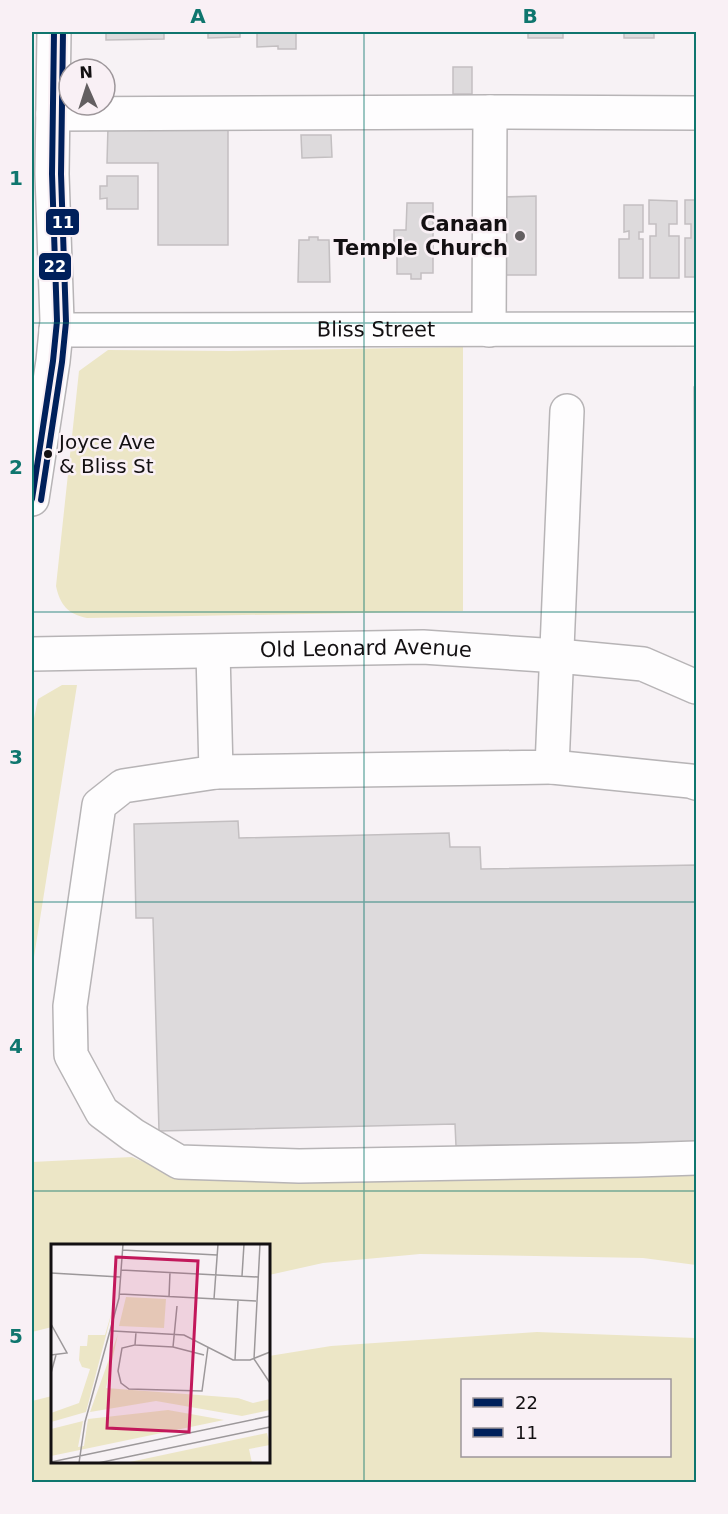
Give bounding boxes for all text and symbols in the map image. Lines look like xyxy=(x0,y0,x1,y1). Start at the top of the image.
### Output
text: A xyxy=(190,4,206,28)
text: B xyxy=(522,4,538,28)
north arrow xyxy=(57,57,117,117)
text: N xyxy=(79,63,93,82)
text: 1 xyxy=(9,166,23,190)
line badge: 11 xyxy=(45,208,80,236)
place label: Canaan Temple Church xyxy=(333,212,508,260)
text: 11 xyxy=(52,213,74,232)
marker: Canaan Temple Church xyxy=(513,229,527,243)
line badge: 22 xyxy=(38,252,72,281)
text: 22 xyxy=(44,257,66,276)
street label: Bliss Street xyxy=(317,317,435,342)
place label: Joyce Ave & Bliss St xyxy=(57,430,155,478)
marker: Joyce Ave & Bliss St xyxy=(42,448,54,460)
text: 2 xyxy=(9,455,23,479)
street label: Old Leonard Avenue xyxy=(260,635,473,662)
text: 3 xyxy=(9,745,23,769)
text: 4 xyxy=(9,1034,23,1058)
inset map xyxy=(51,1244,270,1463)
text: 5 xyxy=(9,1324,23,1348)
legend xyxy=(461,1379,671,1457)
text: 22 xyxy=(515,1392,538,1413)
text: 11 xyxy=(515,1422,538,1443)

